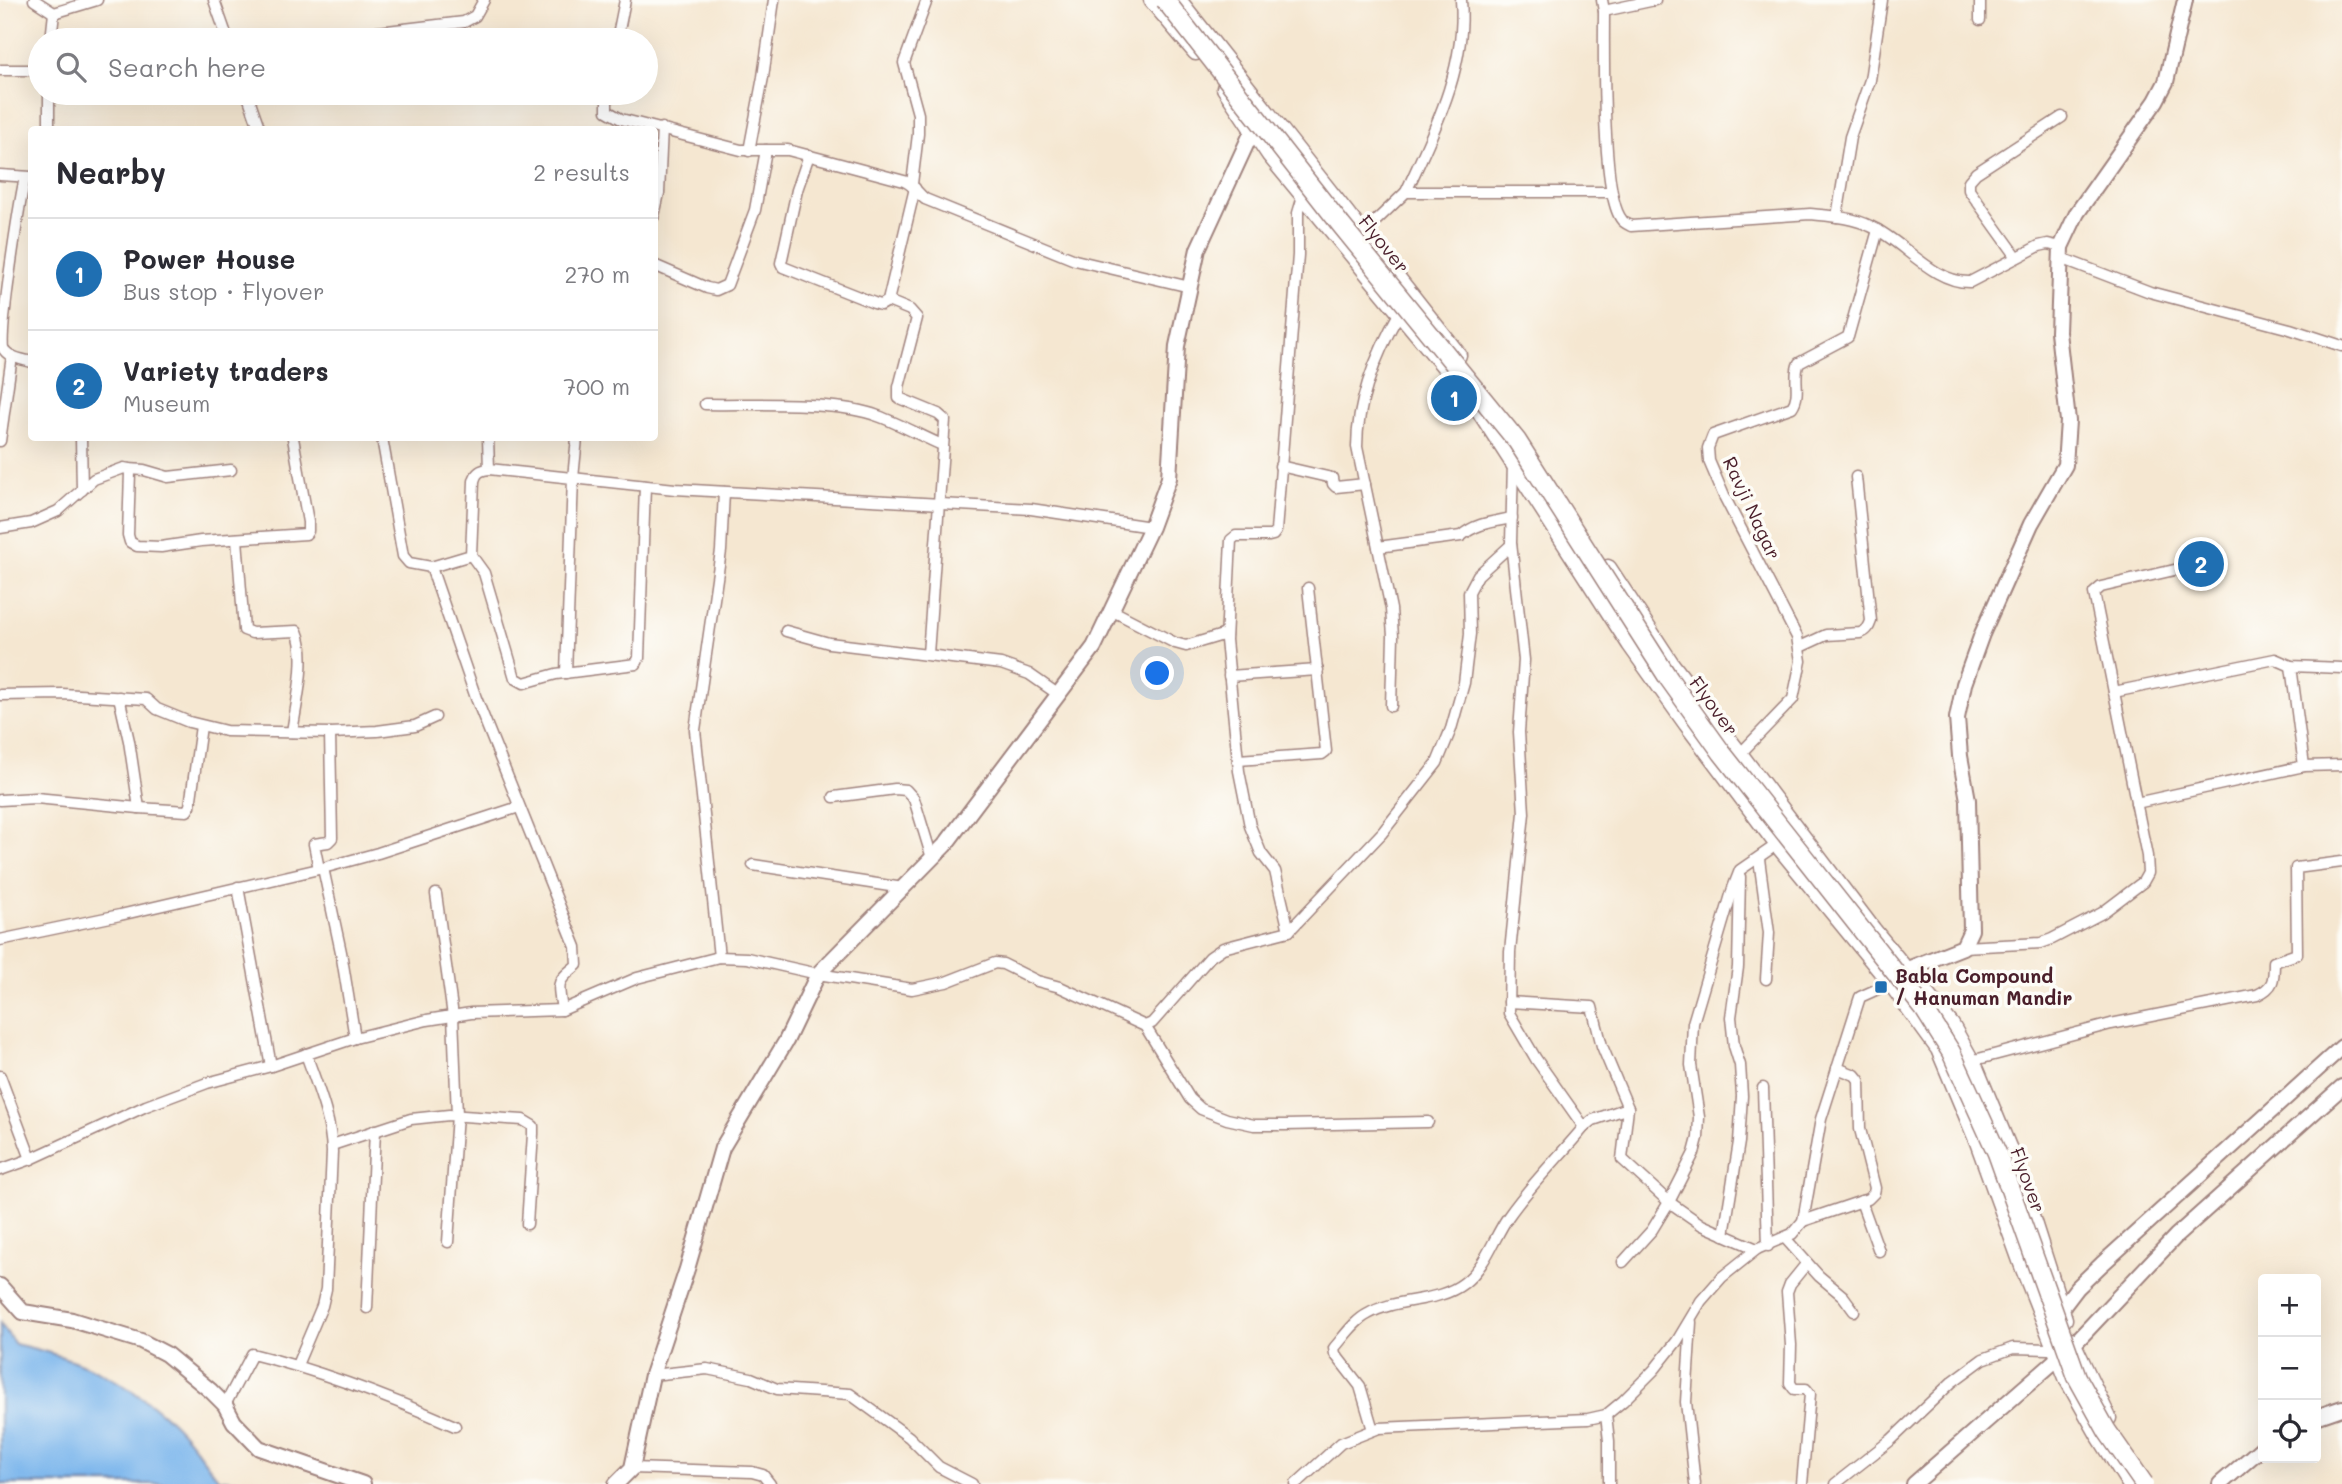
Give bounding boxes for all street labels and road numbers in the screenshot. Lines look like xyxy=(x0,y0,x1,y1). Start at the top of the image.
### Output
street label: Flyover xyxy=(1353,209,1415,278)
street label: Ravji Nagar xyxy=(1718,452,1787,563)
street label: Flyover xyxy=(1684,671,1744,741)
street label: Flyover xyxy=(2005,1144,2052,1216)

